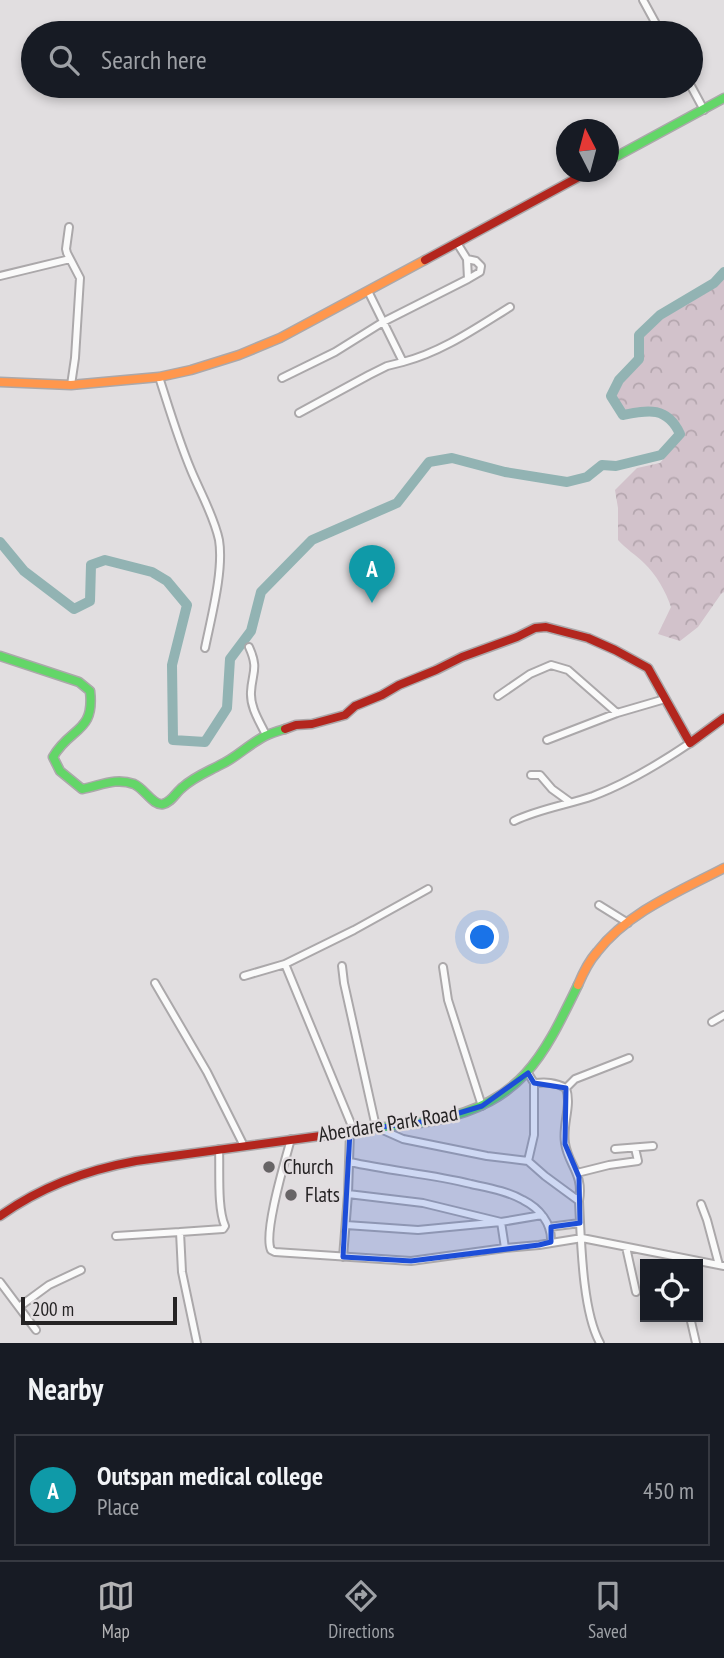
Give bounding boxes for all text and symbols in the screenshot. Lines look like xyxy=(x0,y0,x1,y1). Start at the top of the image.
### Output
search box xyxy=(21,21,703,98)
icon: search xyxy=(45,41,83,79)
text: Search here xyxy=(101,43,207,76)
north arrow xyxy=(556,119,619,182)
pin: A xyxy=(349,545,395,603)
your location xyxy=(465,920,499,954)
street label: Aberdare Park Road xyxy=(316,1099,460,1148)
place label: Church xyxy=(283,1153,333,1180)
marker: Church xyxy=(261,1159,277,1175)
place label: Flats xyxy=(305,1181,340,1208)
marker: Flats xyxy=(283,1187,299,1203)
map controls xyxy=(640,1259,703,1322)
button: locate xyxy=(640,1259,703,1322)
scale bar xyxy=(21,1294,177,1326)
text: 200 m xyxy=(32,1297,74,1321)
text: Nearby xyxy=(28,1369,103,1408)
text: Outspan medical college xyxy=(97,1459,323,1492)
text: A xyxy=(47,1476,59,1505)
text: 450 m xyxy=(643,1476,694,1505)
text: Place xyxy=(97,1492,139,1521)
tab: Map xyxy=(97,1577,135,1643)
tab: Directions xyxy=(328,1577,394,1643)
tab: Saved xyxy=(588,1577,627,1643)

